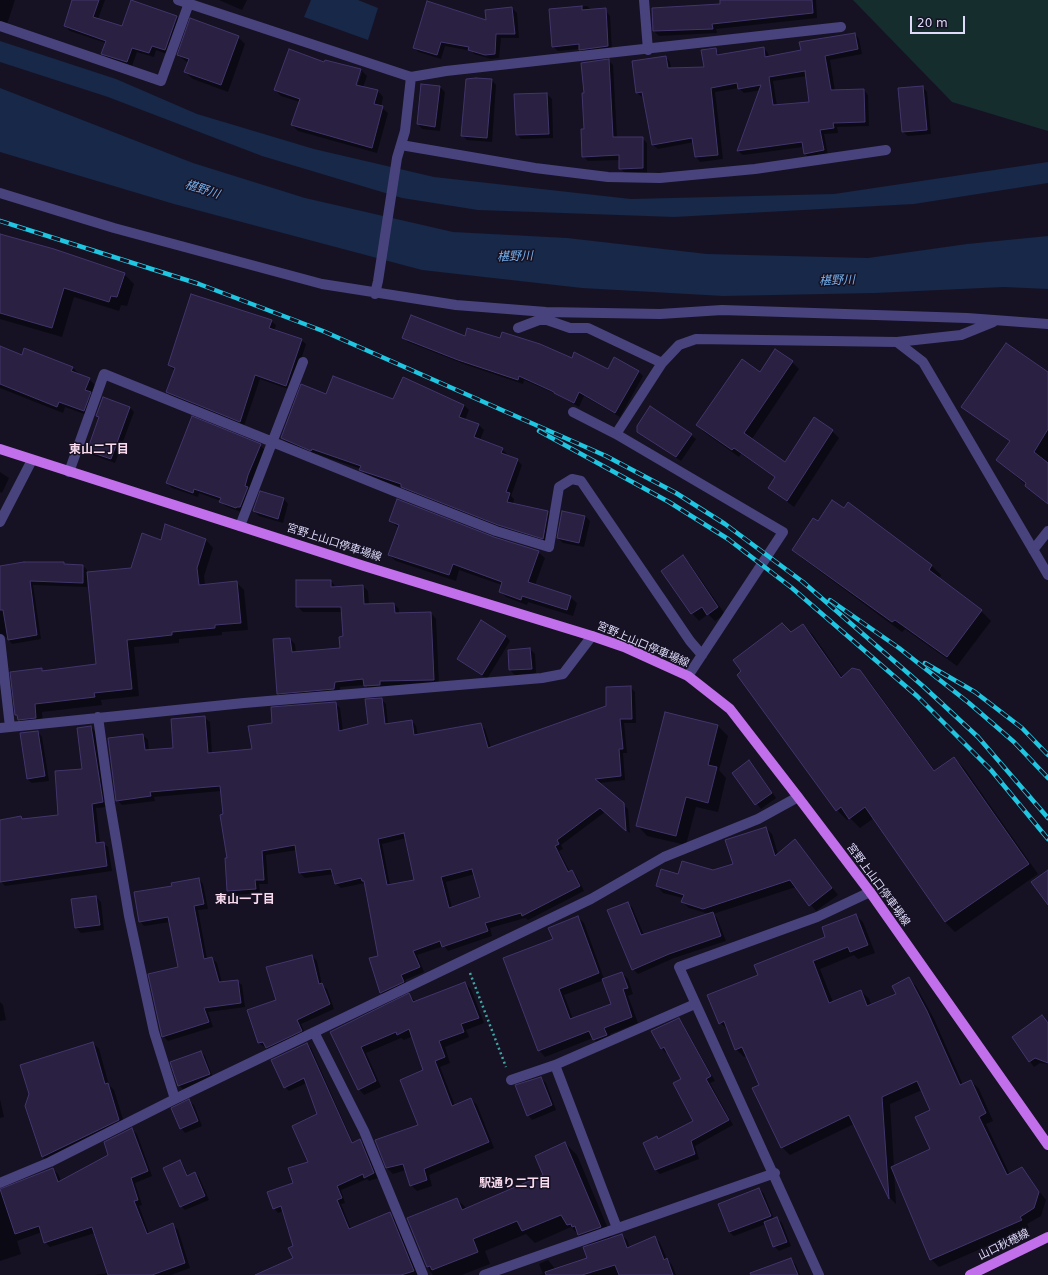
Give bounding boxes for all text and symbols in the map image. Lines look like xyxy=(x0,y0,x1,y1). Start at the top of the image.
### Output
scale bar xyxy=(912,8,967,34)
text: 20 m xyxy=(917,16,948,30)
water label: 椹野川 xyxy=(183,178,221,202)
water label: 椹野川 xyxy=(497,249,533,265)
water label: 椹野川 xyxy=(819,273,855,289)
district label: 東山二丁目 xyxy=(69,443,129,457)
street label: 宮野上山口停車場線 xyxy=(285,521,383,565)
street label: 宮野上山口停車場線 xyxy=(595,620,691,670)
street label: 宮野上山口停車場線 xyxy=(844,841,912,929)
district label: 東山一丁目 xyxy=(215,893,275,907)
district label: 駅通り二丁目 xyxy=(479,1177,551,1191)
street label: 山口秋穂線 xyxy=(976,1227,1032,1263)

